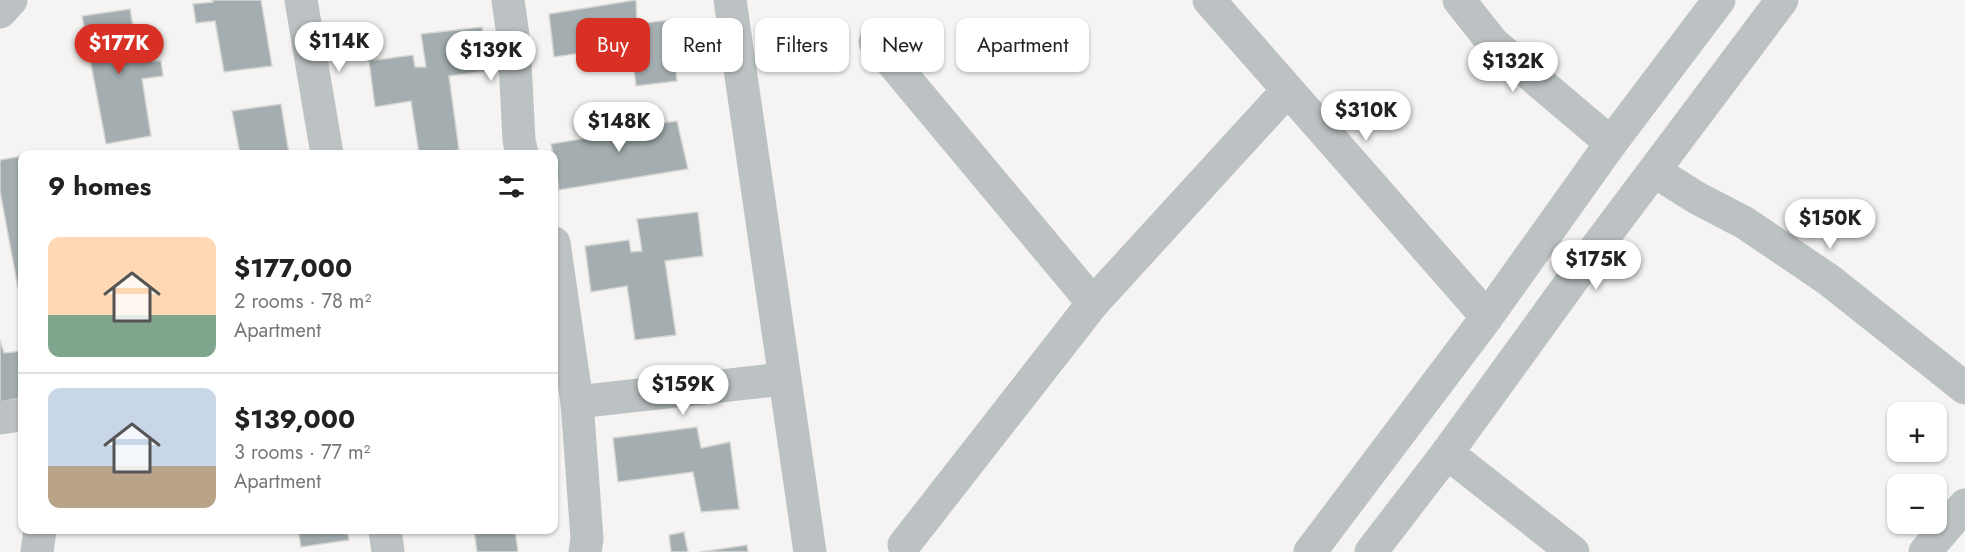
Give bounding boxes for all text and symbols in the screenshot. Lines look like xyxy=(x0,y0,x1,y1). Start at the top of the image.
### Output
chip: Buy xyxy=(576,18,650,72)
chip: Rent xyxy=(662,18,743,72)
chip: Filters xyxy=(755,18,849,72)
chip: New xyxy=(861,18,944,72)
chip: Apartment xyxy=(956,18,1089,72)
pin: $114K xyxy=(297,22,381,73)
pin: $177K xyxy=(77,24,161,75)
text: $114K xyxy=(309,27,369,56)
text: $177K xyxy=(89,29,149,58)
pin: $139K xyxy=(449,31,533,82)
text: $139K xyxy=(460,36,522,65)
pin: $132K xyxy=(1471,42,1555,93)
text: $132K xyxy=(1482,47,1544,76)
pin: $310K xyxy=(1324,91,1408,142)
text: $310K xyxy=(1335,96,1397,125)
pin: $148K xyxy=(577,102,661,153)
text: $148K xyxy=(587,107,651,136)
text: 9 homes xyxy=(48,167,151,205)
icon: filters xyxy=(495,170,528,203)
pin: $150K xyxy=(1788,199,1872,250)
text: $150K xyxy=(1799,204,1861,233)
pin: $175K xyxy=(1554,240,1638,291)
text: $175K xyxy=(1565,245,1627,274)
text: $177,000 xyxy=(234,249,352,287)
icon: home xyxy=(96,261,168,333)
text: 2 rooms · 78 m² xyxy=(234,287,371,316)
text: Apartment xyxy=(234,316,321,345)
pin: $159K xyxy=(641,365,725,416)
text: $159K xyxy=(652,370,714,399)
text: $139,000 xyxy=(234,400,355,438)
map controls xyxy=(1887,402,1947,534)
button: + xyxy=(1887,402,1947,462)
icon: home xyxy=(96,412,168,484)
text: 3 rooms · 77 m² xyxy=(234,438,371,467)
text: Apartment xyxy=(234,467,321,496)
button: − xyxy=(1887,474,1947,534)

